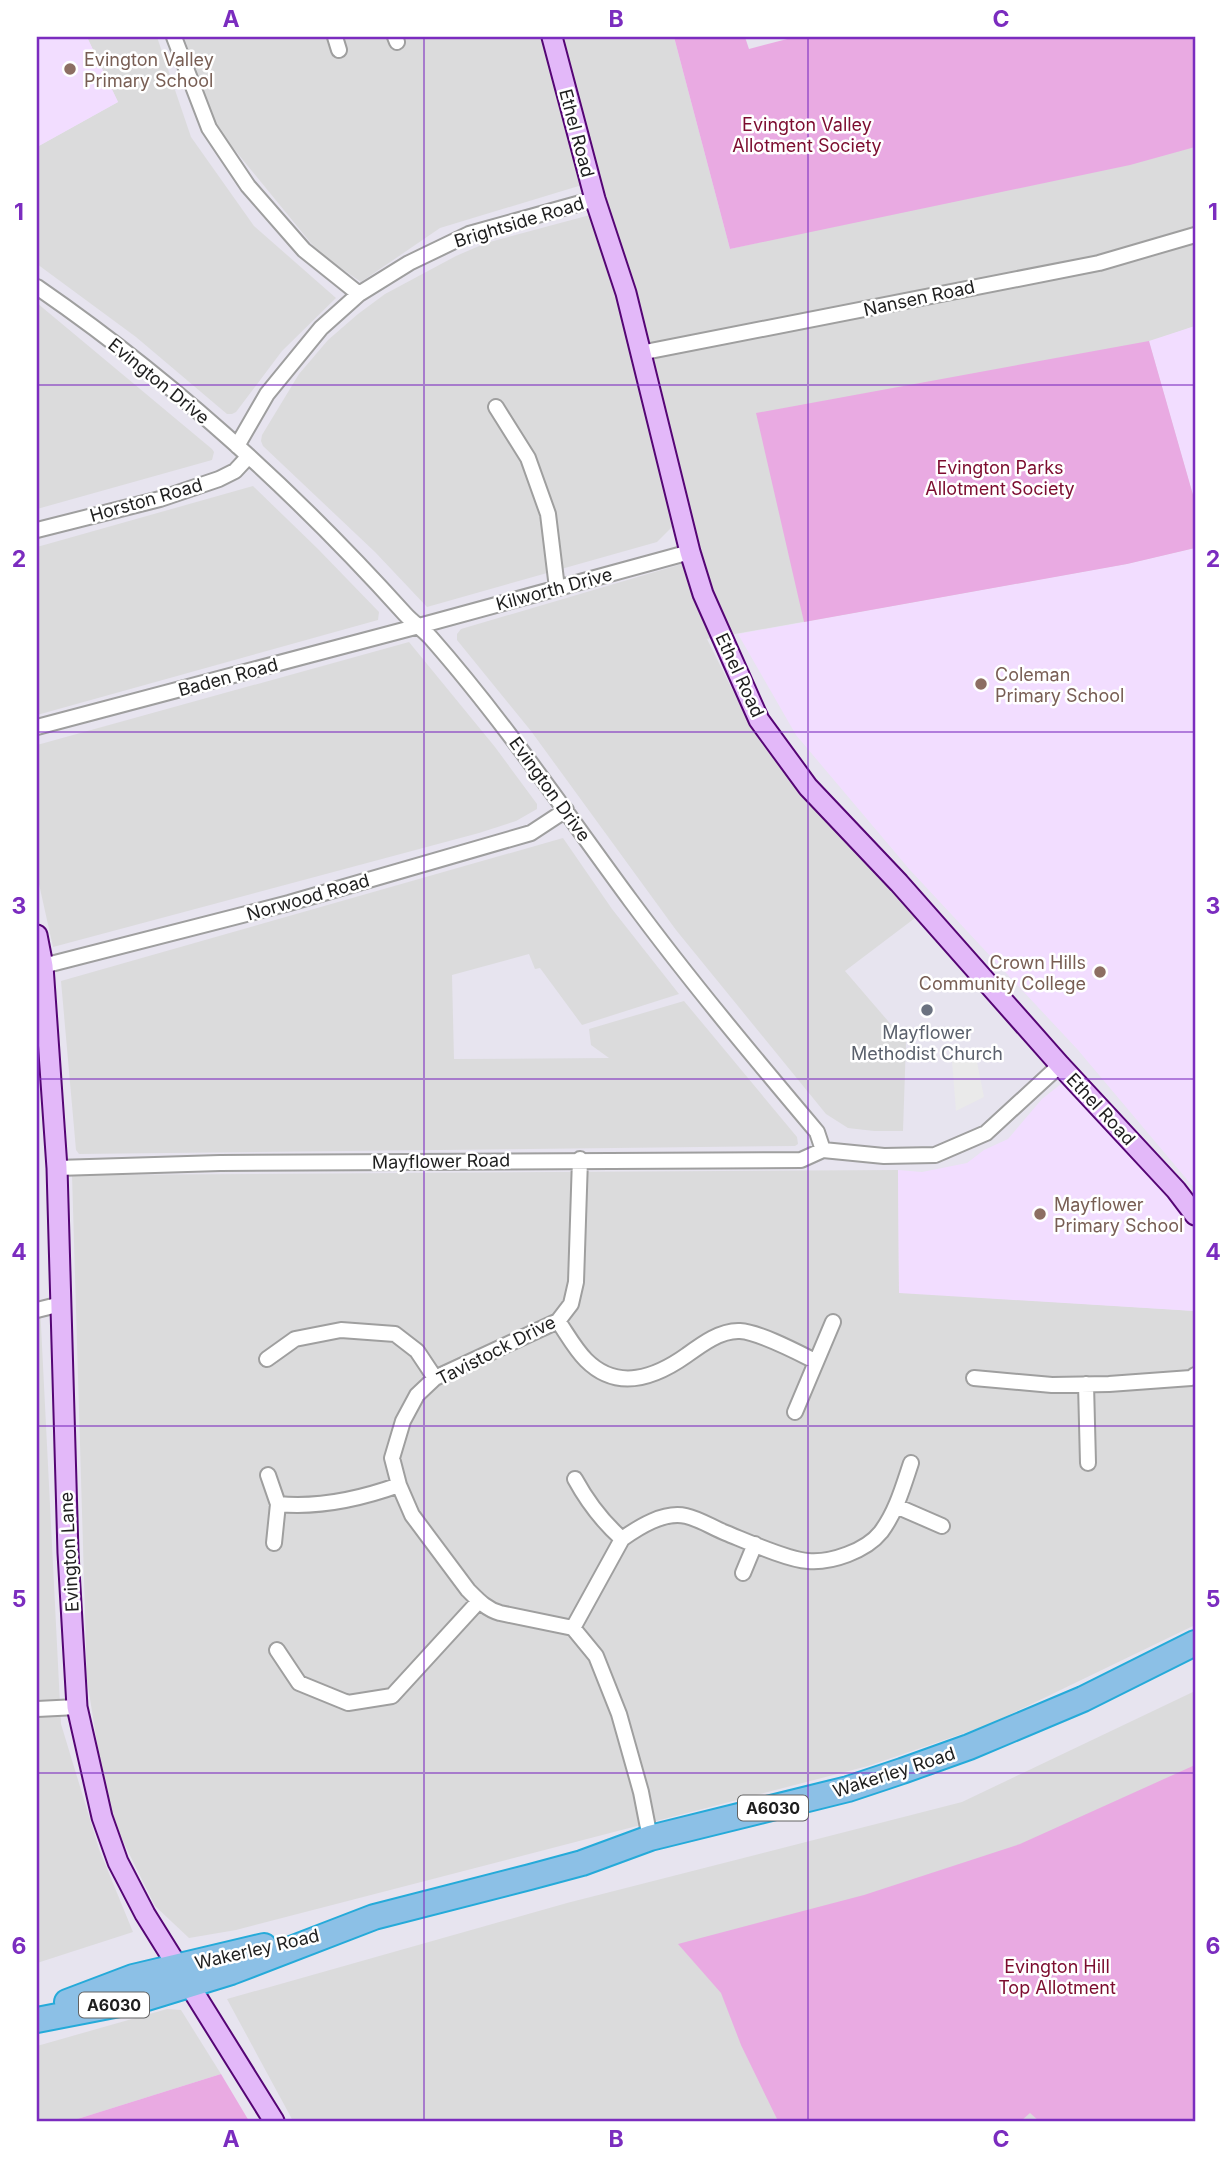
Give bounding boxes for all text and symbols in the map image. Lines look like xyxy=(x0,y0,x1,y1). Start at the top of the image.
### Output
text: A xyxy=(222,5,240,33)
text: B xyxy=(608,5,624,33)
text: C xyxy=(992,5,1010,33)
place label: Evington Valley Primary School xyxy=(84,49,214,91)
marker: Evington Valley Primary School xyxy=(62,61,78,77)
street label: Ethel Road xyxy=(555,86,599,180)
park label: Evington Valley Allotment Society xyxy=(732,114,882,156)
street label: Brightside Road xyxy=(452,192,586,252)
text: 1 xyxy=(14,198,24,226)
text: 1 xyxy=(1208,198,1218,226)
street label: Nansen Road xyxy=(861,276,977,320)
street label: Evington Drive xyxy=(104,334,214,428)
park label: Evington Parks Allotment Society xyxy=(925,457,1075,499)
street label: Horston Road xyxy=(87,474,205,526)
text: 2 xyxy=(12,545,26,573)
text: 2 xyxy=(1206,545,1220,573)
street label: Kilworth Drive xyxy=(494,563,614,615)
street label: Ethel Road xyxy=(711,629,769,721)
street label: Baden Road xyxy=(176,654,280,700)
place label: Coleman Primary School xyxy=(995,664,1124,706)
marker: Coleman Primary School xyxy=(973,676,989,692)
street label: Evington Drive xyxy=(505,733,595,845)
street label: Norwood Road xyxy=(244,869,372,925)
text: 3 xyxy=(12,892,26,920)
text: 3 xyxy=(1206,892,1220,920)
place label: Crown Hills Community College xyxy=(919,952,1086,994)
marker: Crown Hills Community College xyxy=(1092,964,1108,980)
marker: Mayflower Methodist Church xyxy=(919,1002,935,1018)
place label: Mayflower Methodist Church xyxy=(851,1022,1003,1064)
street label: Ethel Road xyxy=(1062,1069,1140,1149)
street label: Mayflower Road xyxy=(372,1149,510,1173)
place label: Mayflower Primary School xyxy=(1054,1194,1183,1236)
marker: Mayflower Primary School xyxy=(1032,1206,1048,1222)
text: 4 xyxy=(11,1238,27,1266)
text: 4 xyxy=(1205,1238,1221,1266)
street label: Tavistock Drive xyxy=(433,1311,559,1389)
street label: Evington Lane xyxy=(55,1491,83,1613)
text: 5 xyxy=(12,1585,26,1613)
text: 5 xyxy=(1206,1585,1220,1613)
street label: Wakerley Road xyxy=(830,1742,958,1802)
road number: A6030 xyxy=(738,1796,808,1820)
street label: Wakerley Road xyxy=(193,1924,321,1974)
text: 6 xyxy=(12,1932,26,1960)
text: 6 xyxy=(1206,1932,1220,1960)
park label: Evington Hill Top Allotment xyxy=(998,1956,1116,1998)
road number: A6030 xyxy=(79,1993,149,2018)
text: A xyxy=(222,2125,240,2153)
text: B xyxy=(608,2125,624,2153)
text: C xyxy=(992,2125,1010,2153)

